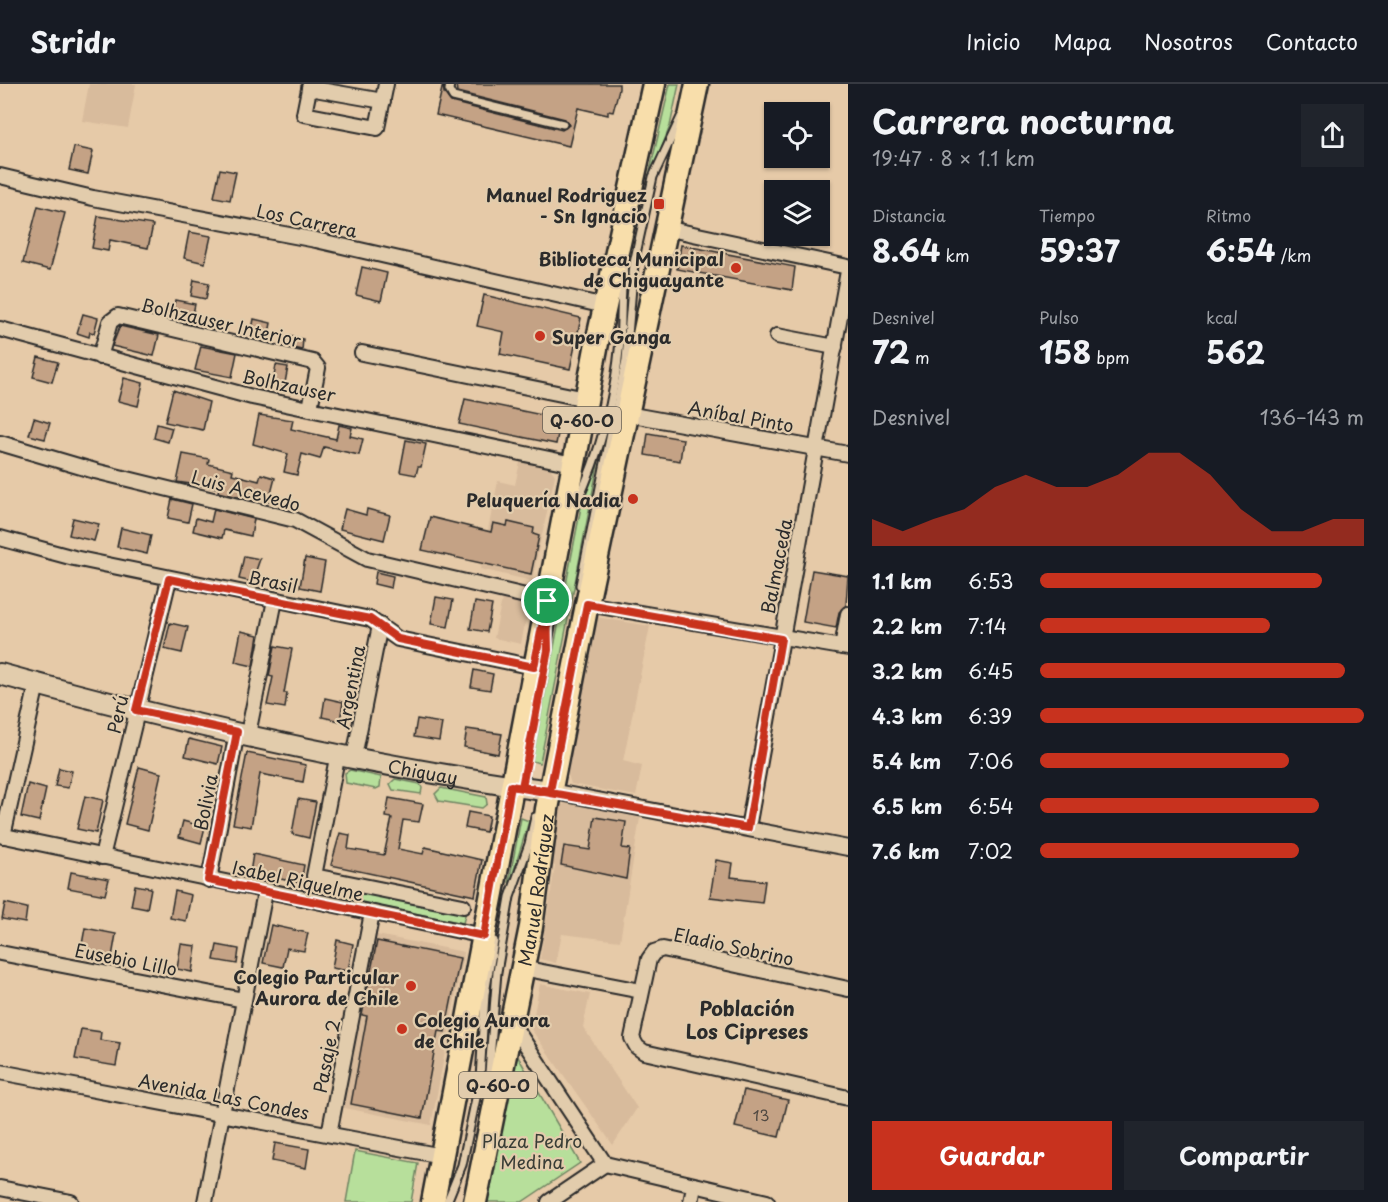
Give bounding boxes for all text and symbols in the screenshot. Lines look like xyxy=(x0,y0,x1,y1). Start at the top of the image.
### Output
text: Stridr xyxy=(30,20,115,63)
text: Inicio xyxy=(966,25,1020,57)
text: Mapa xyxy=(1053,25,1111,57)
text: Nosotros xyxy=(1144,25,1233,57)
text: Contacto xyxy=(1266,25,1358,57)
text: Carrera nocturna xyxy=(872,95,1174,145)
map controls xyxy=(764,102,830,246)
button: locate xyxy=(764,102,830,168)
button: share xyxy=(1301,104,1364,167)
text: 19:47 · 8 × 1.1 km xyxy=(872,143,1035,173)
button: layers xyxy=(764,180,830,246)
place label: Manuel Rodriguez - Sn Ignacio xyxy=(486,181,647,229)
street label: Los Carrera xyxy=(254,196,360,244)
marker: Manuel Rodriguez - Sn Ignacio xyxy=(652,197,666,211)
text: Distancia xyxy=(872,203,946,227)
text: Tiempo xyxy=(1039,203,1095,227)
text: Ritmo xyxy=(1206,203,1251,227)
text: 8.64 xyxy=(872,227,940,272)
text: 59:37 xyxy=(1039,227,1120,272)
text: 6:54 xyxy=(1206,227,1276,272)
text: km xyxy=(940,243,970,267)
text: /km xyxy=(1276,243,1311,267)
place label: Biblioteca Municipal de Chiguayante xyxy=(538,245,724,293)
marker: Biblioteca Municipal de Chiguayante xyxy=(729,261,743,275)
street label: Bolhzauser Interior xyxy=(138,290,304,354)
text: Desnivel xyxy=(872,305,934,329)
text: Pulso xyxy=(1039,305,1079,329)
text: kcal xyxy=(1206,305,1238,329)
place label: Super Ganga xyxy=(552,323,671,350)
marker: Super Ganga xyxy=(533,329,547,343)
text: 72 xyxy=(872,329,910,374)
text: 158 xyxy=(1039,329,1091,374)
text: 562 xyxy=(1206,329,1265,374)
text: m xyxy=(910,345,930,369)
text: bpm xyxy=(1091,345,1130,369)
street label: Bolhzauser xyxy=(240,362,339,408)
street label: Aníbal Pinto xyxy=(686,393,796,439)
text: Desnivel xyxy=(872,402,950,432)
text: 136–143 m xyxy=(1260,402,1364,432)
road number: Q-60-O xyxy=(543,407,621,433)
street label: Luis Acevedo xyxy=(188,462,304,518)
place label: Peluquería Nadia xyxy=(466,486,621,513)
marker: Peluquería Nadia xyxy=(626,492,640,506)
street label: Balmaceda xyxy=(753,516,799,616)
street label: Brasil xyxy=(246,563,300,599)
text: 1.1 km xyxy=(872,566,932,596)
text: 6:53 xyxy=(968,566,1013,596)
pin xyxy=(521,575,572,626)
icon: arrive xyxy=(530,584,563,617)
text: 2.2 km xyxy=(872,611,942,641)
text: 7:14 xyxy=(968,611,1007,641)
street label: Argentina xyxy=(329,642,372,731)
text: 3.2 km xyxy=(872,656,943,686)
text: 6:45 xyxy=(968,656,1013,686)
street label: Perú xyxy=(99,692,135,736)
text: 4.3 km xyxy=(872,701,943,731)
text: 6:39 xyxy=(968,701,1012,731)
text: 5.4 km xyxy=(872,746,941,776)
text: 7:06 xyxy=(968,746,1013,776)
street label: Chiguay xyxy=(386,751,460,790)
street label: Bolivia xyxy=(186,771,224,833)
text: 6.5 km xyxy=(872,791,942,821)
text: 6:54 xyxy=(968,791,1014,821)
street label: Manuel Rodríguez xyxy=(510,812,560,968)
text: 7.6 km xyxy=(872,836,940,866)
text: 7:02 xyxy=(968,836,1013,866)
street label: Isabel Riquelme xyxy=(230,853,366,907)
street label: Eladio Sobrino xyxy=(672,920,796,972)
street label: Eusebio Lillo xyxy=(73,936,179,982)
place label: Colegio Particular Aurora de Chile xyxy=(233,963,400,1011)
marker: Colegio Particular Aurora de Chile xyxy=(404,979,418,993)
district label: Población Los Cipreses xyxy=(686,993,808,1046)
place label: Colegio Aurora de Chile xyxy=(414,1006,551,1054)
street label: Pasaje 2 xyxy=(306,1017,346,1095)
marker: Colegio Aurora de Chile xyxy=(395,1022,409,1036)
street label: Avenida Las Condes xyxy=(136,1066,312,1126)
road number: Q-60-O xyxy=(459,1072,537,1098)
house number: 13 xyxy=(753,1103,769,1126)
button: Guardar xyxy=(872,1121,1112,1190)
button: Compartir xyxy=(1124,1121,1364,1190)
park label: Plaza Pedro Medina xyxy=(482,1127,582,1175)

